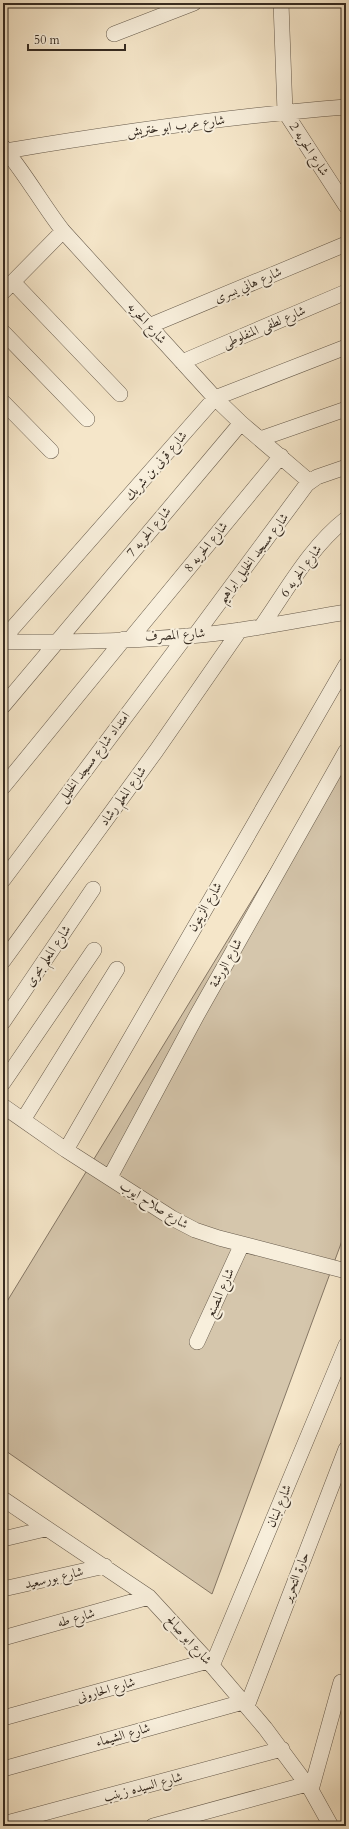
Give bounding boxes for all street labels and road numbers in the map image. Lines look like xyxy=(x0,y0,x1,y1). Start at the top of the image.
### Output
street label: شارع عرب ابو ختريش xyxy=(126,111,226,143)
street label: شارع الحريه 2 xyxy=(283,119,333,180)
street label: شارع هاني يسرى xyxy=(211,263,285,309)
street label: شارع الحريه xyxy=(122,298,171,349)
street label: شارع لطفى المنفلوطى xyxy=(220,301,309,354)
street label: شارع قرنى بن شريك xyxy=(121,427,193,506)
street label: شارع الحريه 7 xyxy=(123,503,177,562)
street label: شارع مسجد الخليل ابراهيم xyxy=(213,509,296,609)
street label: شارع الحريه 8 xyxy=(180,518,234,578)
street label: شارع الحريه 6 xyxy=(276,541,328,602)
street label: شارع المصرف xyxy=(144,624,206,648)
street label: امتداد شارع مسجد الخليل xyxy=(54,708,136,807)
street label: شارع المعلم رشاد xyxy=(95,763,154,832)
street label: شارع الزيتون xyxy=(184,879,228,936)
street label: شارع المعلم بحرى xyxy=(21,922,79,993)
street label: شارع الورشة xyxy=(205,935,249,992)
street label: شارع صلاح ايوب xyxy=(115,1177,192,1235)
street label: شارع المصنع xyxy=(201,1265,242,1322)
street label: شارع لبنان xyxy=(262,1482,298,1531)
street label: حارة التحرير xyxy=(278,1549,314,1606)
street label: شارع بورسعيد xyxy=(23,1563,86,1595)
street label: شارع طه xyxy=(55,1604,97,1634)
street label: شارع ابو صالح xyxy=(161,1612,216,1670)
street label: شارع الحارونى xyxy=(75,1673,138,1709)
street label: شارع الشيماء xyxy=(94,1719,153,1753)
street label: شارع السيده زينب xyxy=(101,1768,185,1808)

